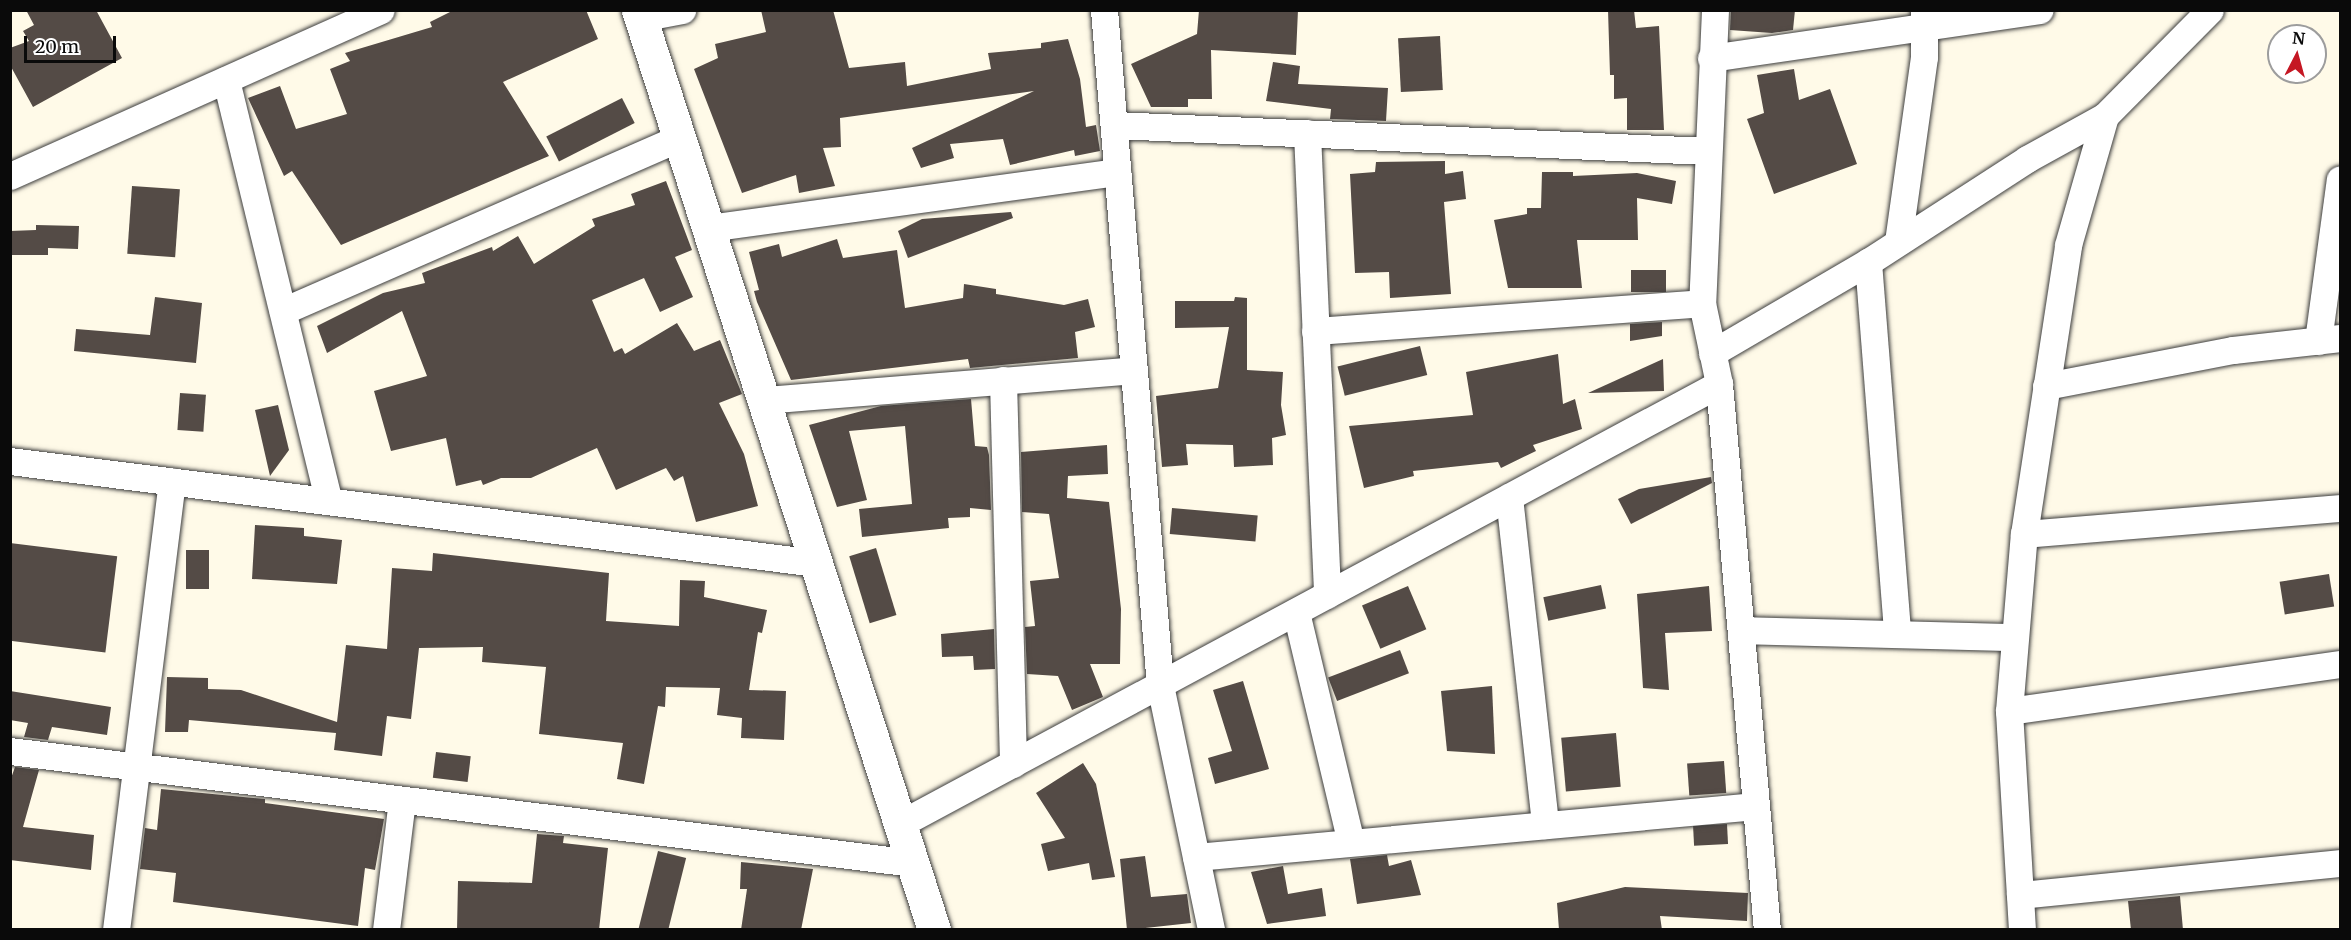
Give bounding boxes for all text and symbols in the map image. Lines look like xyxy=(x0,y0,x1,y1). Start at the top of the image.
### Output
scale bar xyxy=(27,24,118,62)
north arrow xyxy=(2267,24,2327,84)
text: N xyxy=(2291,27,2306,49)
text: 20 m xyxy=(35,35,79,58)

